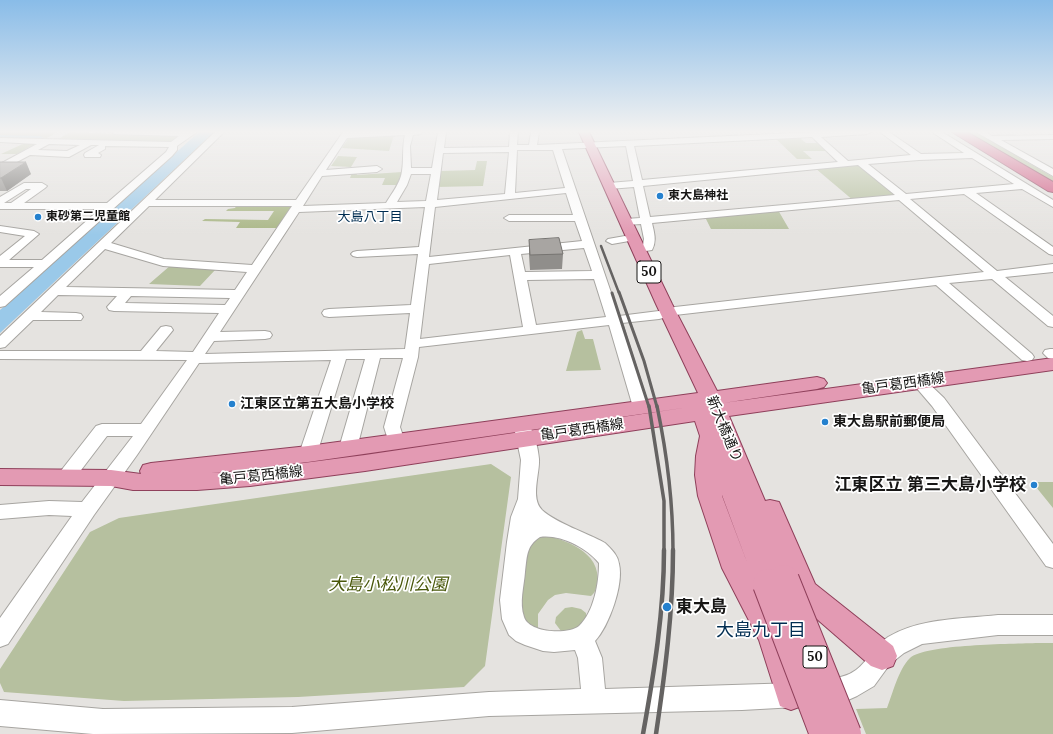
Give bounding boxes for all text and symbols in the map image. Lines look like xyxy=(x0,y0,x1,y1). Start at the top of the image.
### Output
place label: 東大島神社 xyxy=(668,189,728,203)
marker: 東大島神社 xyxy=(655,191,665,201)
district label: 大島八丁目 xyxy=(338,209,402,225)
place label: 東砂第二児童館 xyxy=(46,210,130,224)
marker: 東砂第二児童館 xyxy=(33,212,43,222)
road number: 50 xyxy=(637,261,661,283)
street label: 亀戸葛西橋線 xyxy=(860,370,946,398)
street label: 新大橋通り xyxy=(703,394,745,464)
place label: 江東区立第五大島小学校 xyxy=(240,396,394,412)
marker: 江東区立第五大島小学校 xyxy=(227,399,237,409)
place label: 東大島駅前郵便局 xyxy=(833,414,945,430)
street label: 亀戸葛西橋線 xyxy=(539,416,625,444)
marker: 東大島駅前郵便局 xyxy=(820,417,830,427)
street label: 亀戸葛西橋線 xyxy=(218,463,304,489)
place label: 江東区立 第三大島小学校 xyxy=(835,475,1026,495)
marker: 江東区立 第三大島小学校 xyxy=(1029,480,1039,490)
park label: 大島小松川公園 xyxy=(329,575,447,595)
place label: 東大島 xyxy=(676,597,727,617)
marker: 東大島 xyxy=(661,601,673,613)
district label: 大島九丁目 xyxy=(716,620,806,642)
road number: 50 xyxy=(803,646,827,668)

